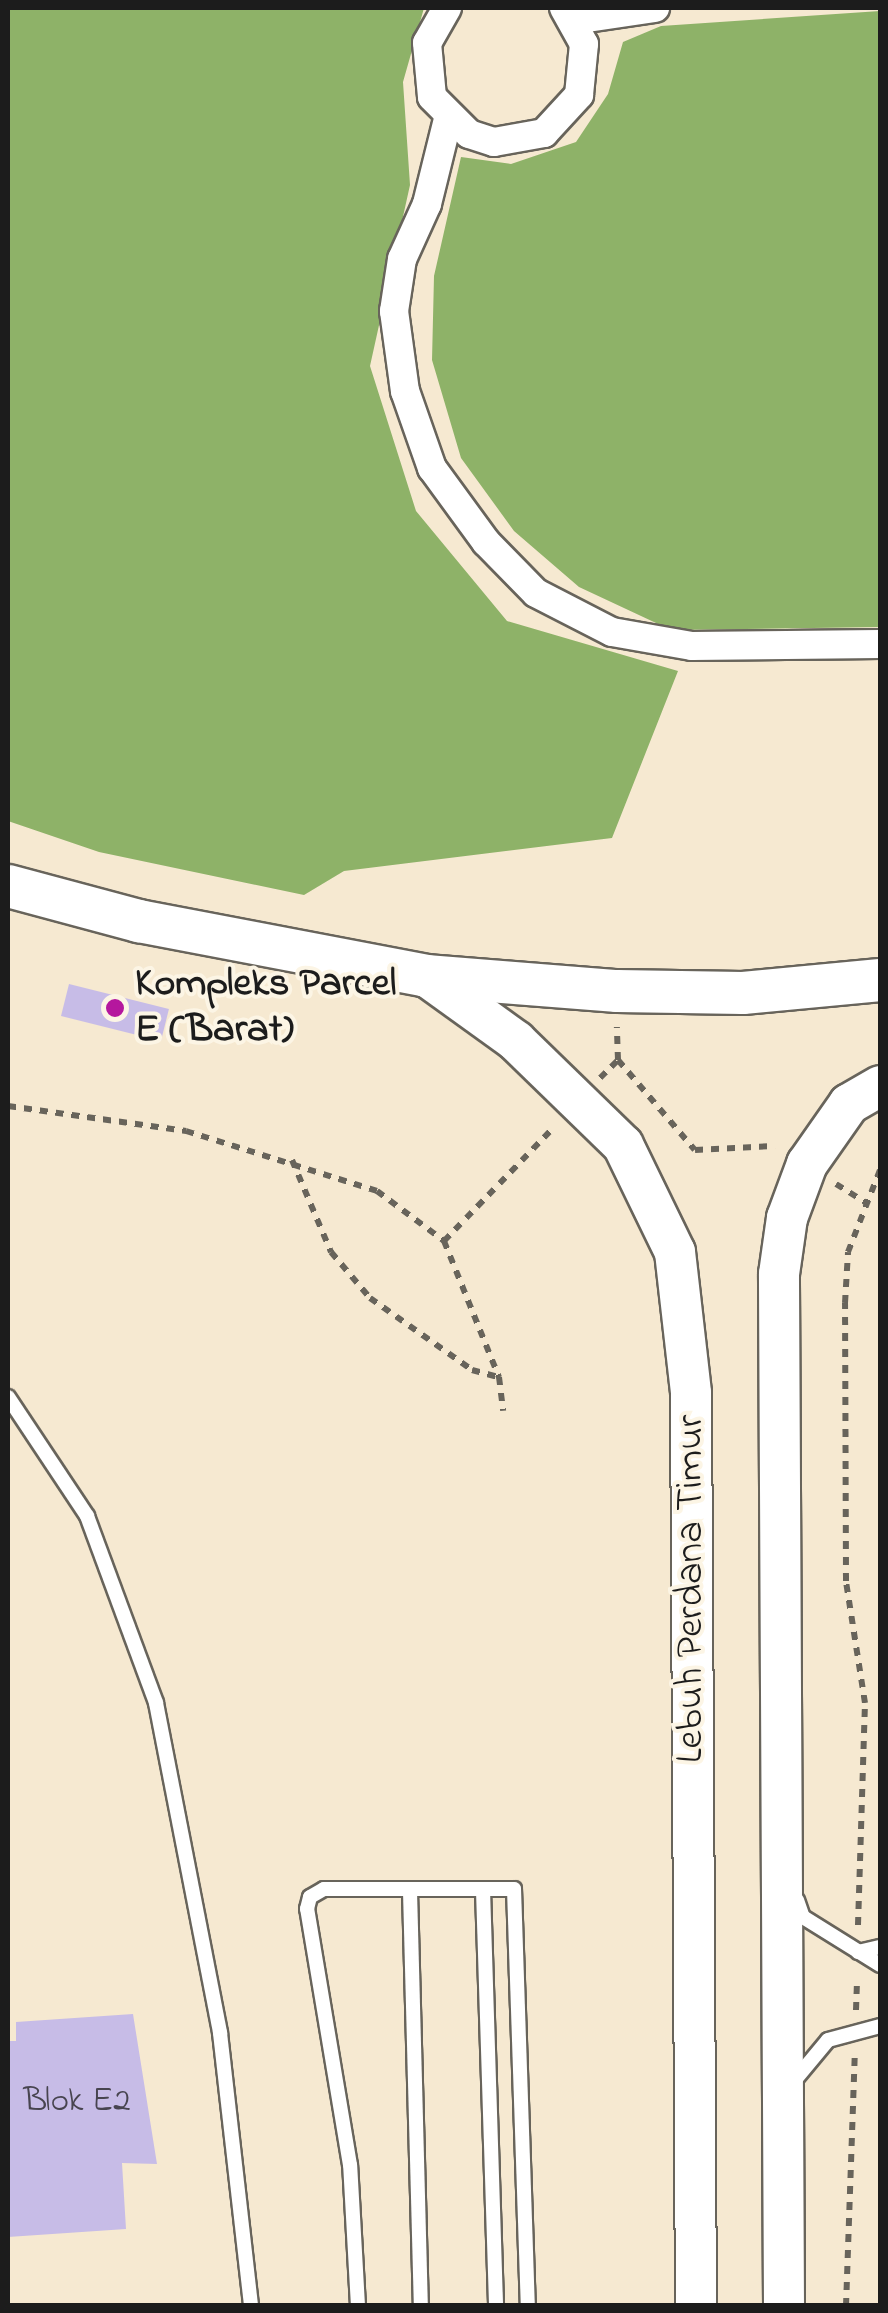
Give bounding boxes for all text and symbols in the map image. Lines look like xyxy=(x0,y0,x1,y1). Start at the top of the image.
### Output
place label: Kompleks Parcel E (Barat) xyxy=(135,961,396,1055)
marker: Kompleks Parcel E (Barat) xyxy=(104,997,126,1019)
street label: Lebuh Perdana Timur xyxy=(668,1415,716,1763)
house number: Blok E2 xyxy=(23,2081,131,2123)

